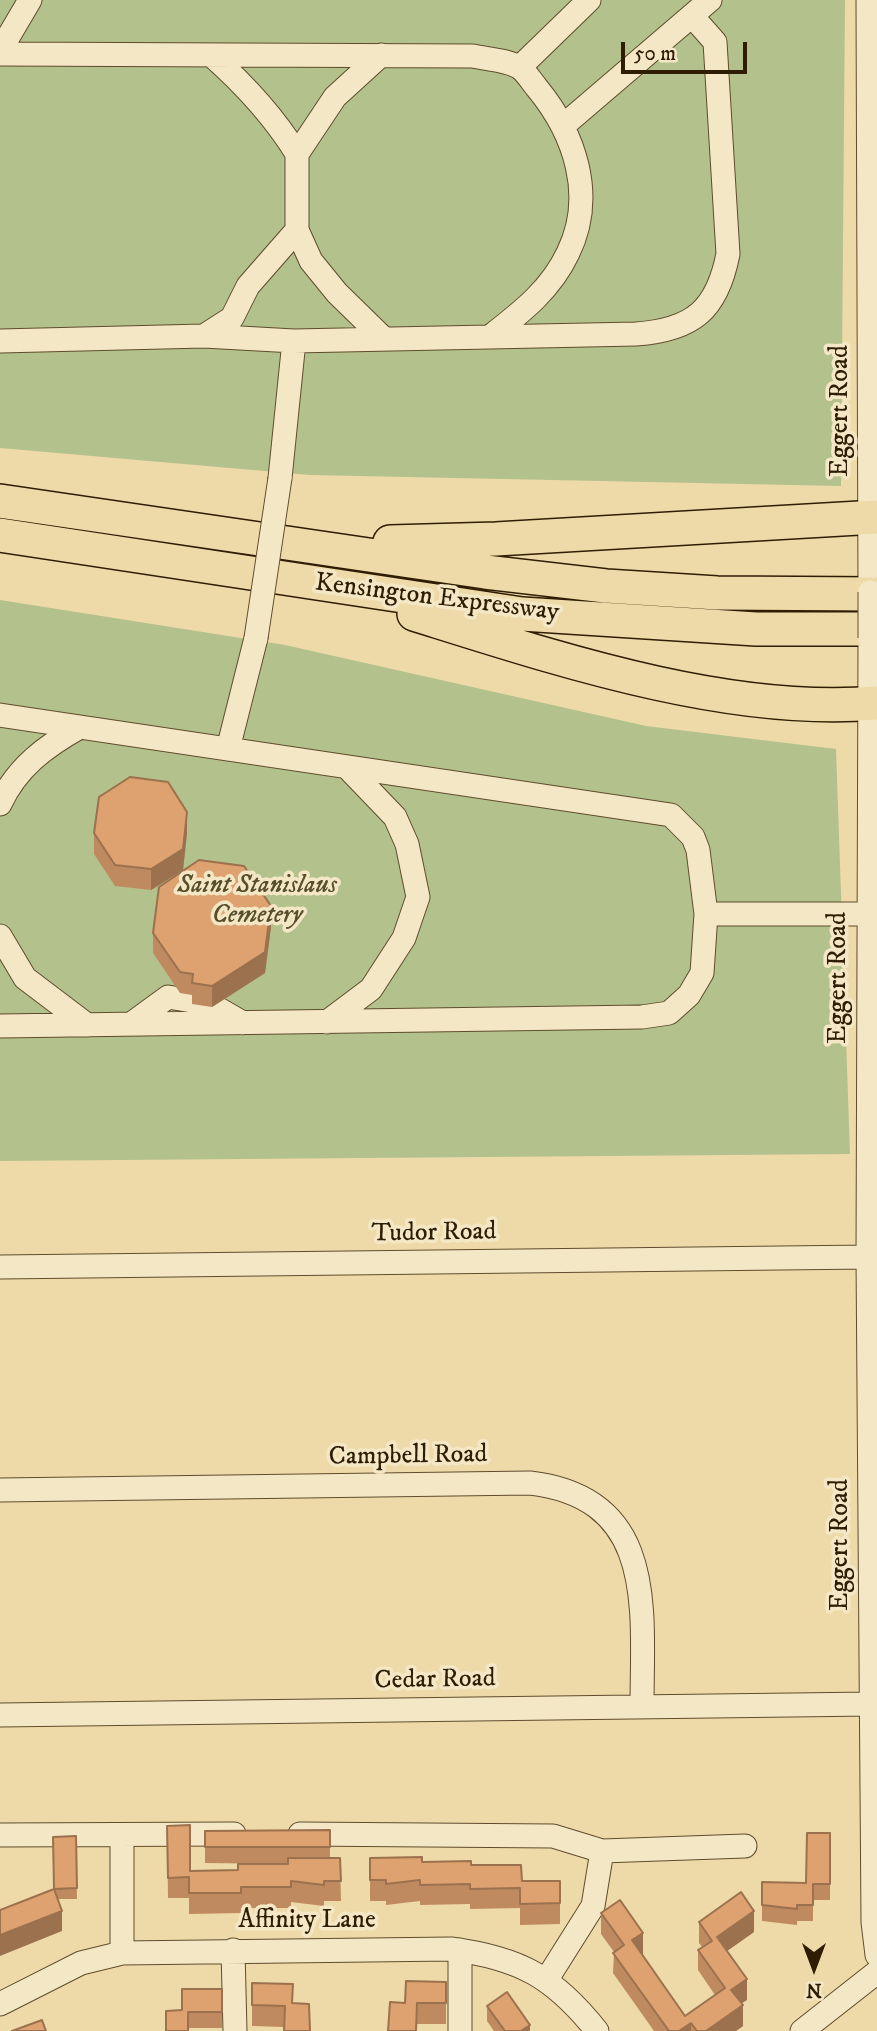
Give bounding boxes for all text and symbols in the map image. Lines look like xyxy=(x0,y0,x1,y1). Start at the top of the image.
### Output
scale bar xyxy=(625,28,751,72)
text: 50 m xyxy=(634,41,676,67)
street label: Eggert Road xyxy=(826,345,858,477)
street label: Kensington Expressway xyxy=(313,569,561,629)
park label: Saint Stanislaus Cemetery xyxy=(177,871,337,932)
street label: Eggert Road xyxy=(824,912,856,1044)
street label: Tudor Road xyxy=(371,1217,497,1251)
street label: Campbell Road xyxy=(328,1440,488,1474)
street label: Eggert Road xyxy=(826,1479,858,1611)
street label: Cedar Road xyxy=(374,1664,496,1698)
street label: Affinity Lane xyxy=(238,1906,376,1938)
north arrow xyxy=(779,1933,849,2003)
text: N xyxy=(806,1978,822,2001)

